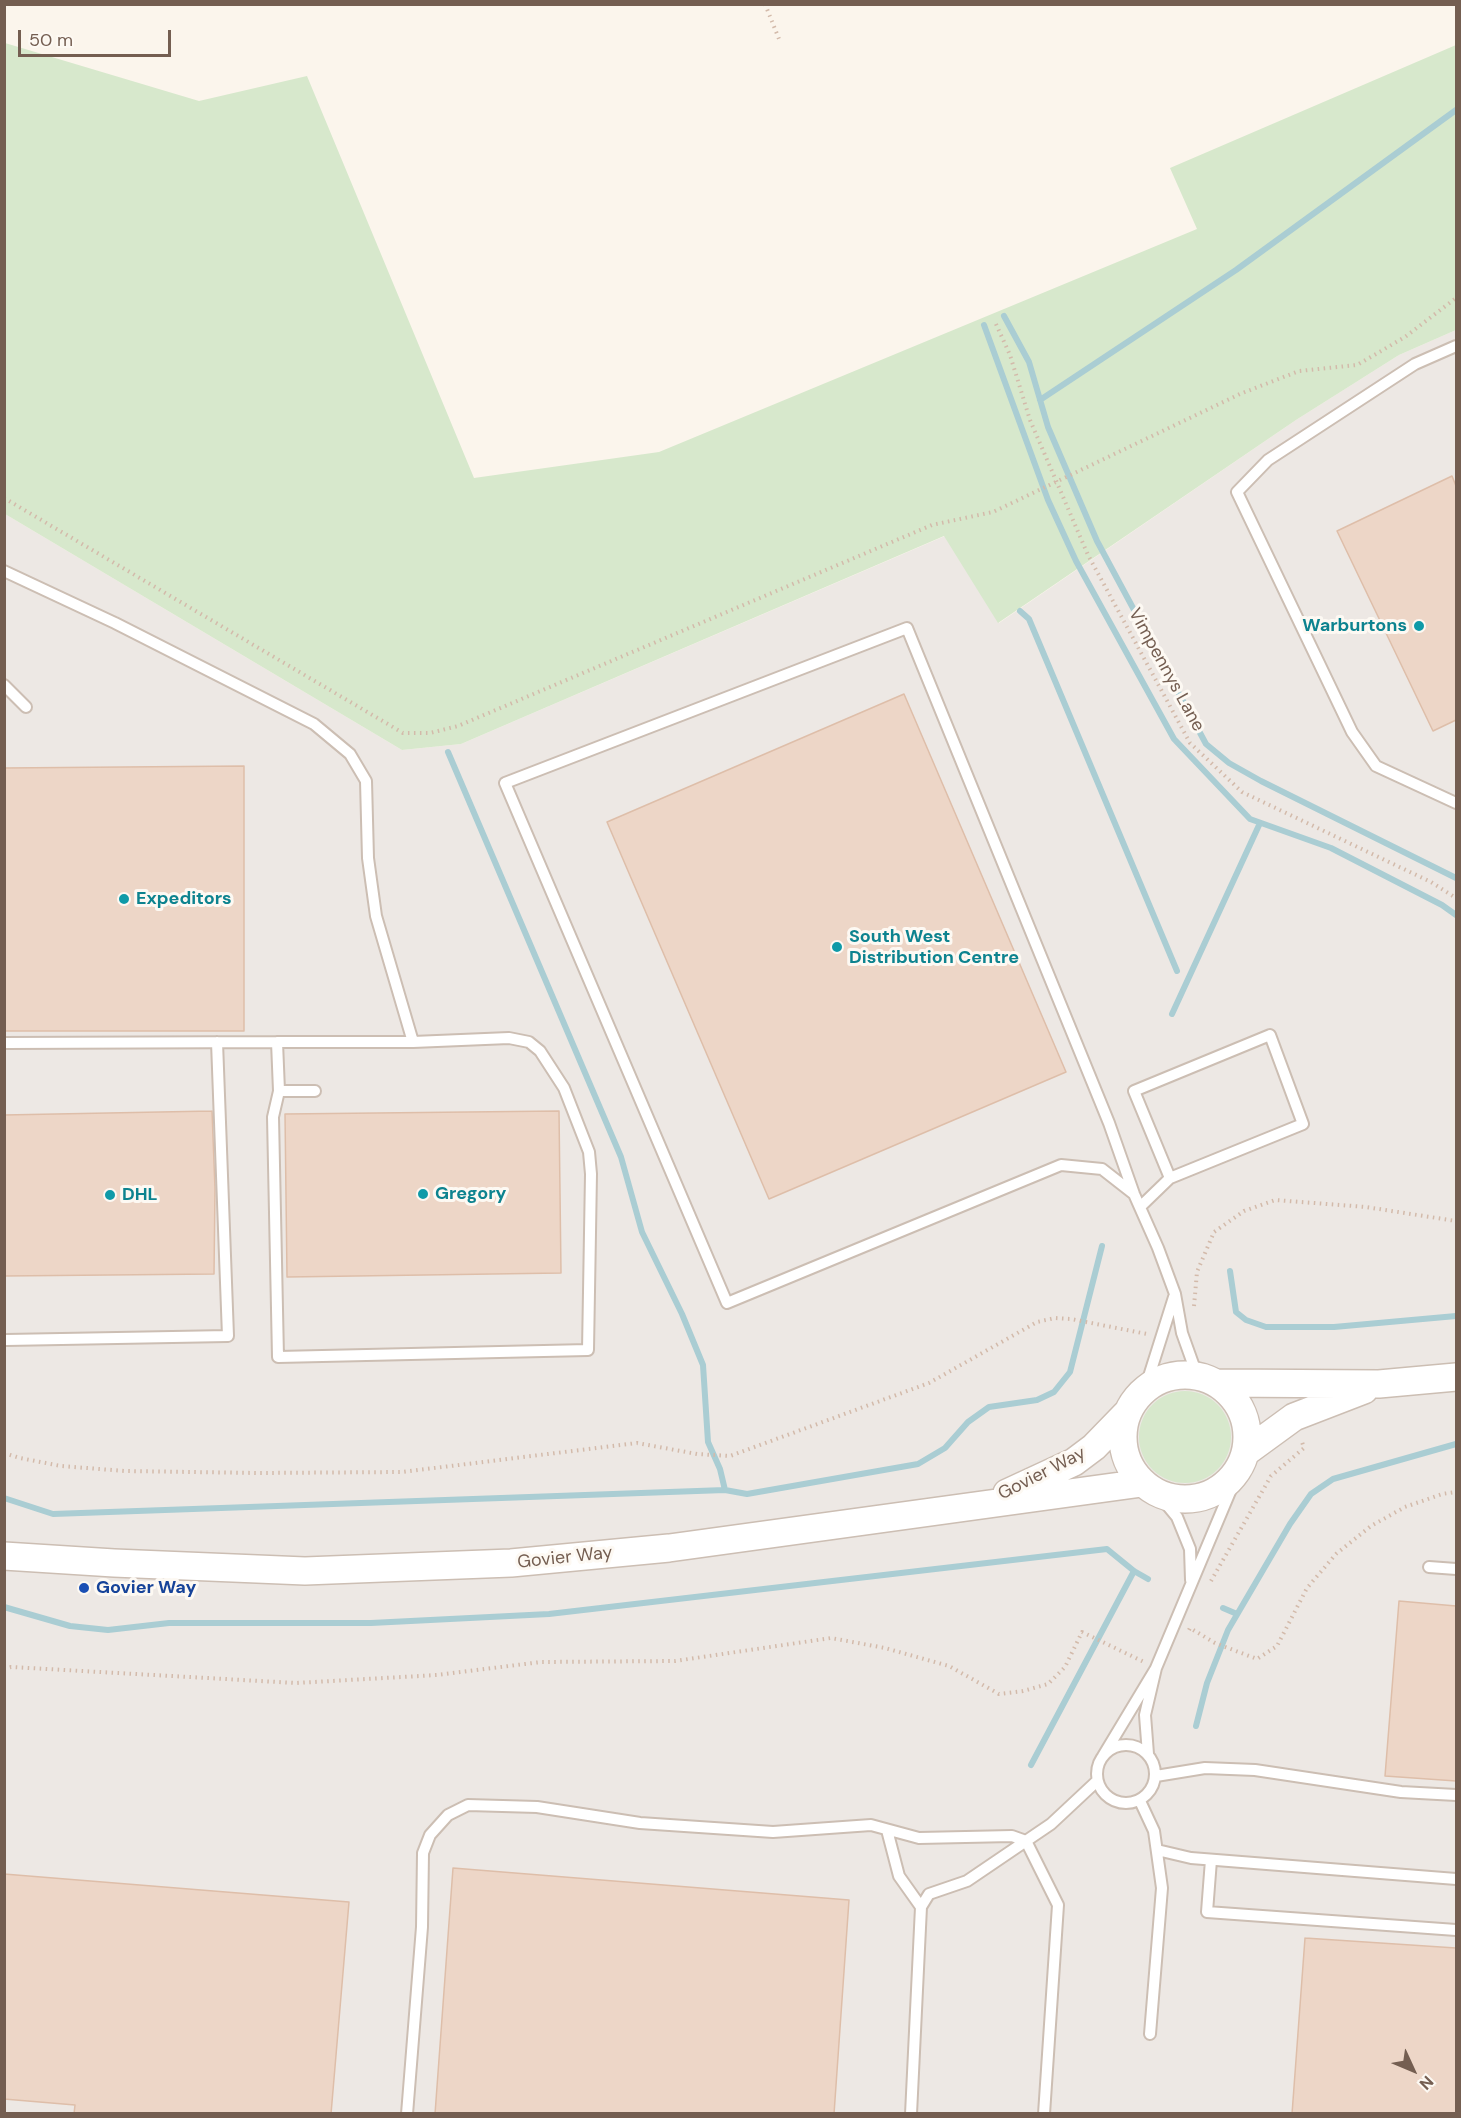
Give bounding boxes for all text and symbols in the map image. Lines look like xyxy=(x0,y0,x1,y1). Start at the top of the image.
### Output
scale bar xyxy=(21,18,174,56)
text: 50 m xyxy=(29,28,73,52)
street label: Vimpennys Lane xyxy=(1123,605,1209,735)
place label: Warburtons xyxy=(1302,615,1407,637)
marker: Warburtons xyxy=(1412,619,1426,633)
place label: Expeditors xyxy=(136,888,232,910)
marker: Expeditors xyxy=(117,892,131,906)
place label: South West Distribution Centre xyxy=(849,926,1019,968)
marker: South West Distribution Centre xyxy=(830,940,844,954)
place label: Gregory xyxy=(435,1183,506,1205)
place label: DHL xyxy=(122,1184,158,1206)
marker: Gregory xyxy=(416,1187,430,1201)
marker: DHL xyxy=(103,1188,117,1202)
street label: Govier Way xyxy=(995,1443,1089,1505)
street label: Govier Way xyxy=(516,1542,614,1574)
place label: Govier Way xyxy=(96,1577,196,1599)
marker: Govier Way xyxy=(77,1581,91,1595)
north arrow xyxy=(1383,2040,1443,2100)
text: N xyxy=(1415,2071,1438,2094)

